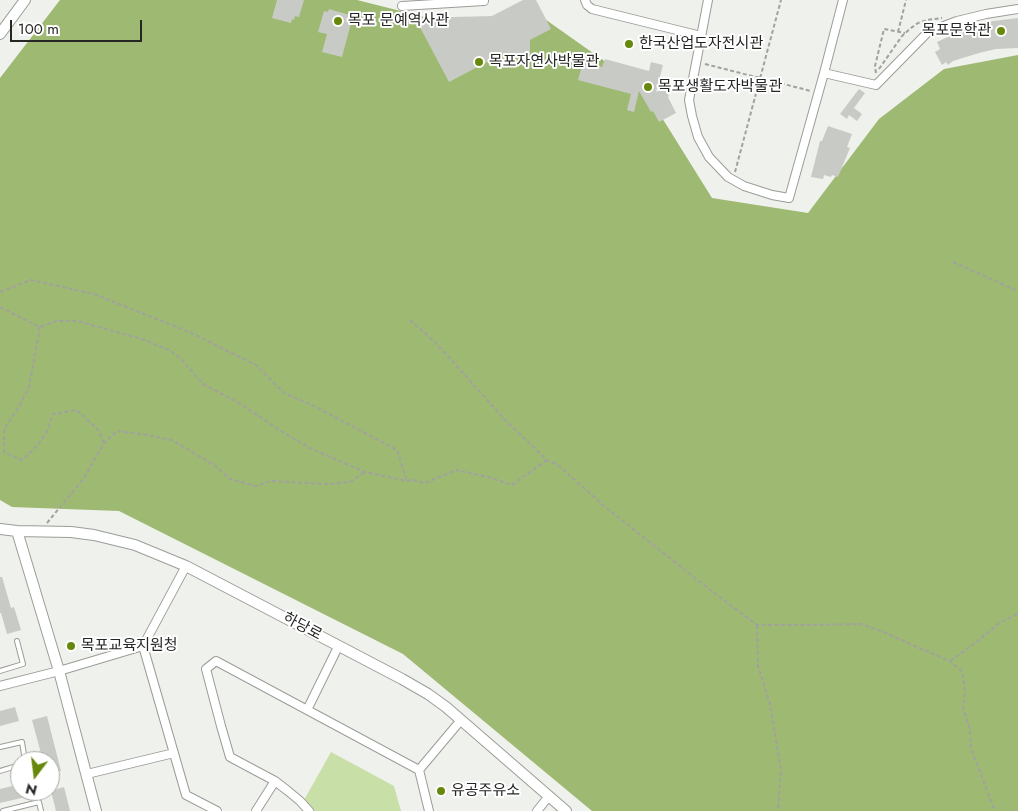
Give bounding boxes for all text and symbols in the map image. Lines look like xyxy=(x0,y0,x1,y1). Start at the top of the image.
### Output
scale bar xyxy=(12,10,145,42)
place label: 목포 문예역사관 xyxy=(348,12,449,30)
marker: 목포 문예역사관 xyxy=(332,15,344,27)
text: 100 m xyxy=(18,18,59,40)
place label: 목포문학관 xyxy=(922,22,991,40)
marker: 목포문학관 xyxy=(995,25,1007,37)
place label: 한국산업도자전시관 xyxy=(639,35,763,53)
marker: 한국산업도자전시관 xyxy=(623,38,635,50)
place label: 목포자연사박물관 xyxy=(489,53,599,71)
marker: 목포자연사박물관 xyxy=(473,56,485,68)
place label: 목포생활도자박물관 xyxy=(658,78,782,96)
marker: 목포생활도자박물관 xyxy=(642,81,654,93)
street label: 하당로 xyxy=(279,609,325,645)
place label: 목포교육지원청 xyxy=(81,637,178,655)
marker: 목포교육지원청 xyxy=(65,640,77,652)
north arrow xyxy=(10,751,60,801)
text: N xyxy=(23,778,39,801)
place label: 유공주유소 xyxy=(451,782,520,800)
marker: 유공주유소 xyxy=(435,785,447,797)

